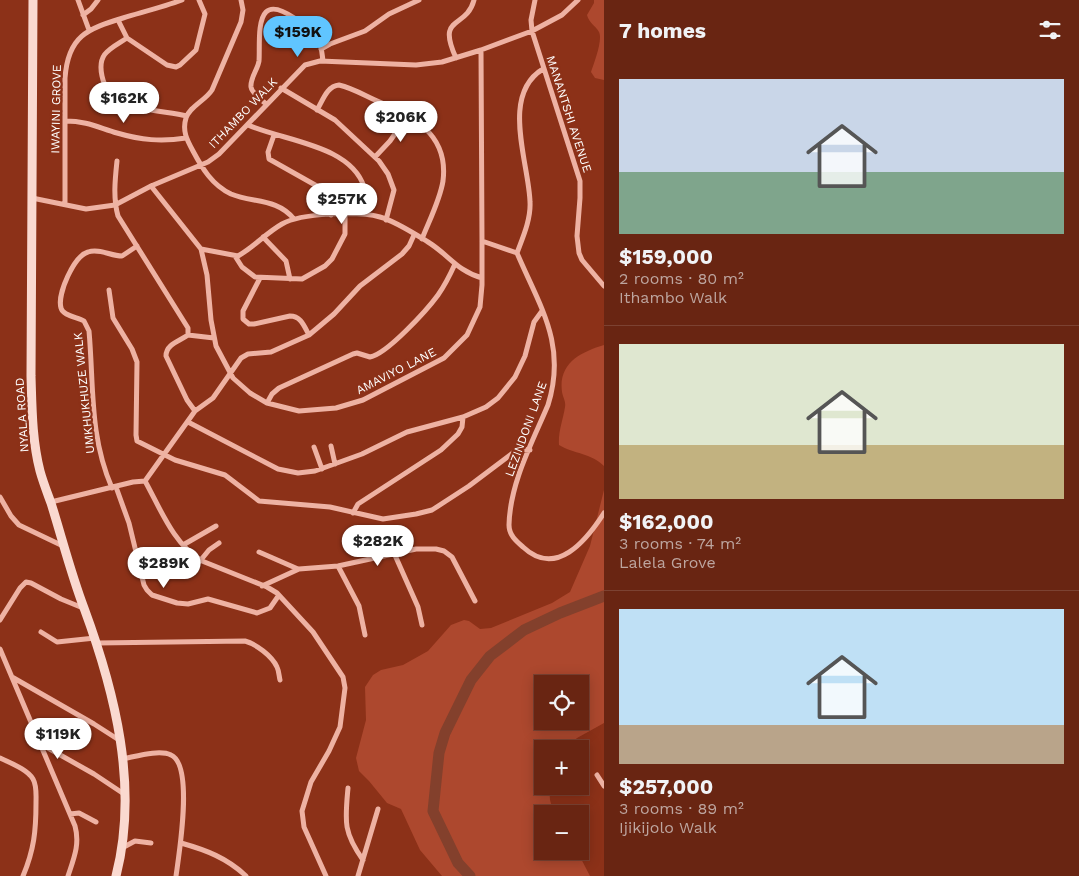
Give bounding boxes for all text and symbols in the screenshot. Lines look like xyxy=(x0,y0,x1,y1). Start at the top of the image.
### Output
pin: $159K xyxy=(263,15,333,58)
icon: filters xyxy=(1036,16,1064,44)
text: 7 homes xyxy=(619,18,706,43)
text: $159K xyxy=(274,22,322,41)
street label: MANANTSHI AVENUE xyxy=(544,54,595,174)
street label: IWAYINI GROVE xyxy=(48,64,64,154)
street label: ITHAMBO WALK xyxy=(206,75,280,151)
pin: $162K xyxy=(89,82,159,124)
text: $162K xyxy=(100,88,148,107)
pin: $206K xyxy=(366,100,436,143)
text: $206K xyxy=(375,107,427,126)
icon: home xyxy=(797,111,887,201)
pin: $257K xyxy=(307,182,377,225)
text: $257K xyxy=(317,189,367,208)
text: $159,000 xyxy=(619,244,713,269)
text: 2 rooms · 80 m² xyxy=(619,269,744,288)
text: Ithambo Walk xyxy=(619,288,727,307)
street label: UMKHUKHUZE WALK xyxy=(71,331,97,454)
street label: AMAVIYO LANE xyxy=(354,345,439,397)
street label: NYALA ROAD xyxy=(12,377,32,453)
icon: home xyxy=(797,377,887,467)
street label: LEZINDONI LANE xyxy=(502,379,550,479)
text: $162,000 xyxy=(619,509,713,534)
pin: $282K xyxy=(343,524,413,567)
text: $282K xyxy=(353,531,403,550)
text: 3 rooms · 74 m² xyxy=(619,534,741,553)
pin: $289K xyxy=(129,546,199,589)
text: $289K xyxy=(139,553,189,572)
text: Lalela Grove xyxy=(619,553,716,572)
icon: home xyxy=(797,642,887,732)
map controls xyxy=(534,675,589,860)
button: locate xyxy=(534,675,589,730)
pin: $119K xyxy=(23,718,93,760)
text: $119K xyxy=(36,724,81,743)
button: + xyxy=(534,740,589,795)
text: $257,000 xyxy=(619,774,713,799)
text: 3 rooms · 89 m² xyxy=(619,799,744,818)
button: − xyxy=(534,805,589,860)
text: Ijikijolo Walk xyxy=(619,818,717,837)

